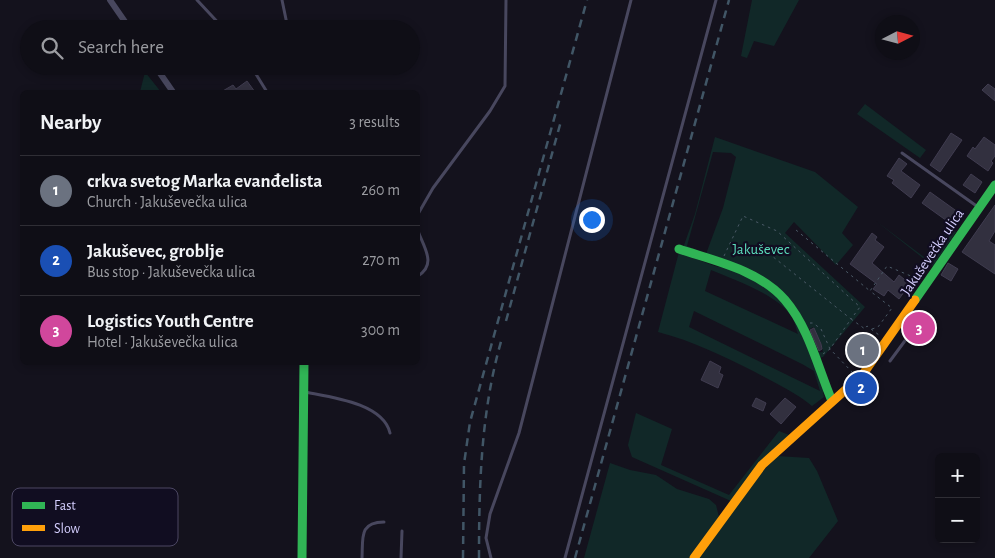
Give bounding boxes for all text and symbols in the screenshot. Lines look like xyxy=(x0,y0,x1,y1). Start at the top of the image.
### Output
north arrow xyxy=(875,15,920,60)
search box xyxy=(20,20,420,75)
icon: search xyxy=(38,34,66,62)
text: Search here xyxy=(78,38,164,57)
text: Nearby xyxy=(40,112,101,133)
text: 3 results xyxy=(349,114,400,130)
text: crkva svetog Marka evanđelista xyxy=(87,172,322,191)
text: 1 xyxy=(53,182,59,198)
text: 260 m xyxy=(361,182,400,198)
text: Church · Jakuševečka ulica xyxy=(87,194,247,210)
street label: Jakuševečka ulica xyxy=(898,206,967,298)
your location xyxy=(579,207,605,233)
text: Jakuševec, groblje xyxy=(87,242,224,261)
park label: Jakuševec xyxy=(732,242,790,257)
text: 2 xyxy=(52,252,60,268)
text: 270 m xyxy=(362,252,400,268)
text: Bus stop · Jakuševečka ulica xyxy=(87,264,255,280)
pin: 3 xyxy=(903,309,935,347)
text: Logistics Youth Centre xyxy=(87,312,254,331)
text: 3 xyxy=(53,322,59,338)
text: 300 m xyxy=(361,322,400,338)
pin: 1 xyxy=(847,331,879,369)
text: Hotel · Jakuševečka ulica xyxy=(87,334,238,350)
pin: 2 xyxy=(845,369,877,407)
map controls xyxy=(935,453,980,543)
button: + xyxy=(935,453,980,498)
legend xyxy=(12,488,178,546)
button: − xyxy=(935,498,980,543)
text: Fast xyxy=(54,499,76,513)
text: Slow xyxy=(54,522,81,536)

